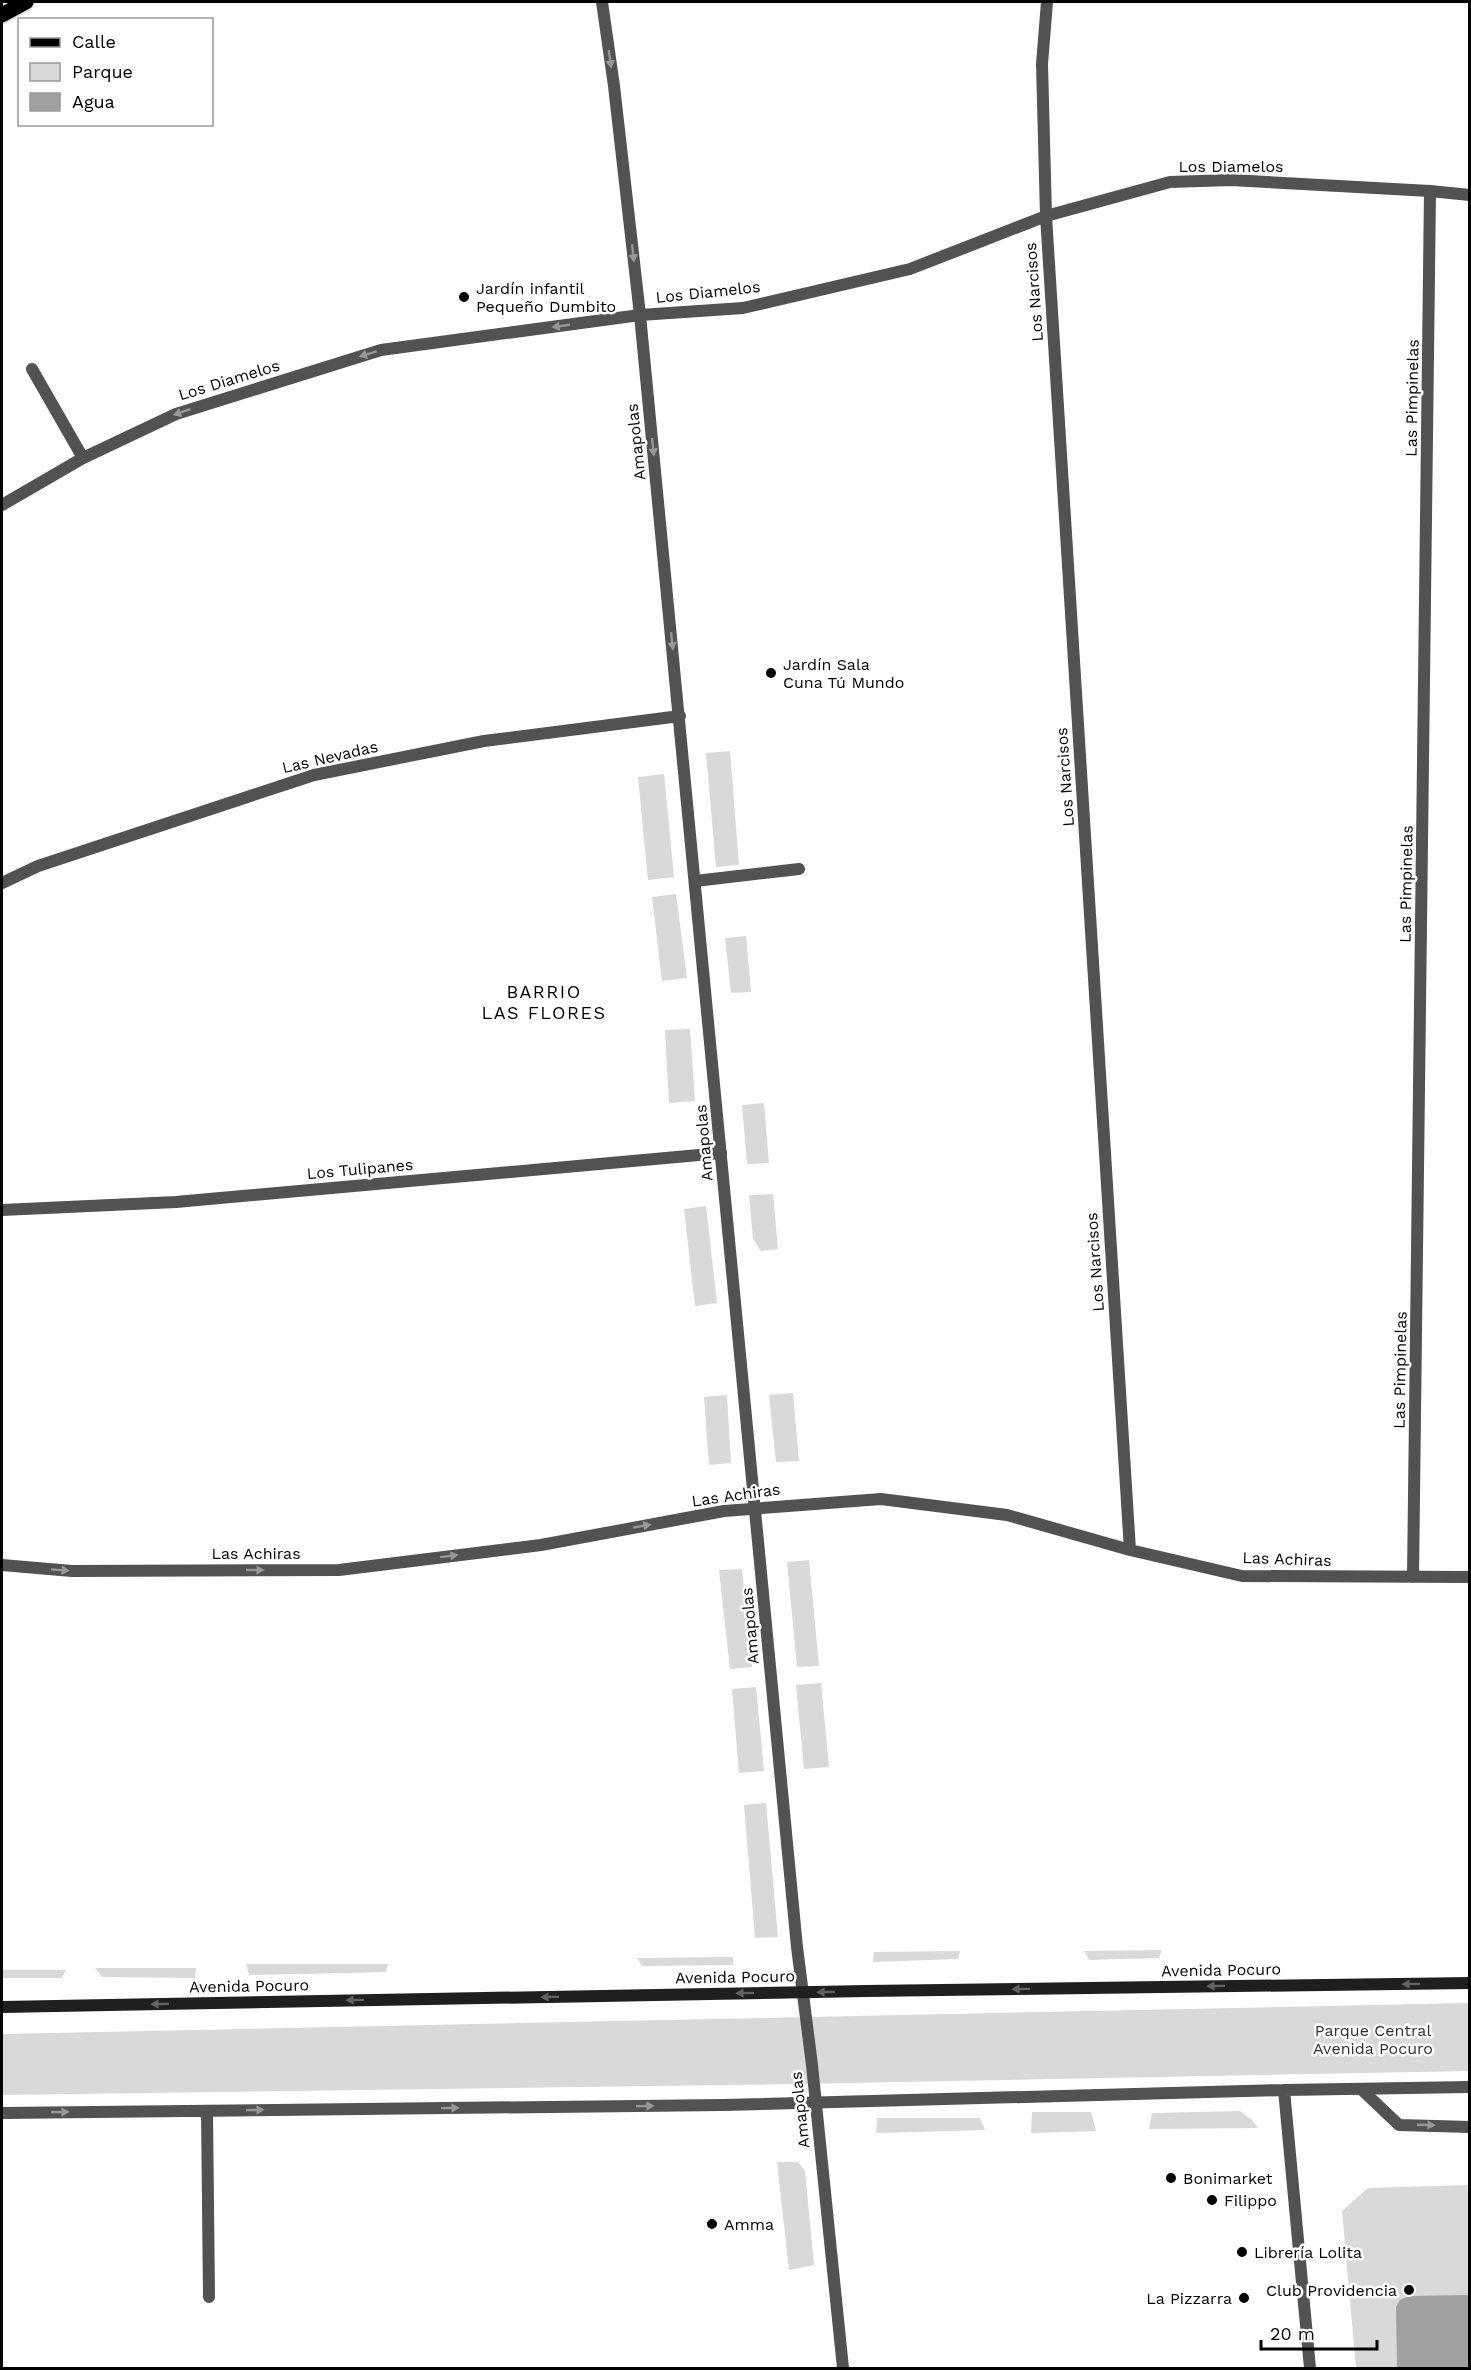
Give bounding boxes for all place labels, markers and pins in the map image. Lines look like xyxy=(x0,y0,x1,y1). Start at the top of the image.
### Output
place label: Jardín infantil Pequeño Dumbito xyxy=(476,279,616,316)
marker: Jardín infantil Pequeño Dumbito xyxy=(457,290,471,304)
place label: Jardín Sala Cuna Tú Mundo xyxy=(783,655,904,692)
marker: Jardín Sala Cuna Tú Mundo xyxy=(764,666,778,680)
place label: Bonimarket xyxy=(1183,2169,1273,2188)
marker: Bonimarket xyxy=(1164,2171,1178,2185)
place label: Filippo xyxy=(1224,2191,1277,2210)
marker: Filippo xyxy=(1205,2193,1219,2207)
place label: Amma xyxy=(724,2215,774,2234)
marker: Amma xyxy=(705,2217,719,2231)
place label: Librería Lolita xyxy=(1254,2243,1362,2262)
marker: Librería Lolita xyxy=(1235,2245,1249,2259)
place label: Club Providencia xyxy=(1266,2281,1397,2300)
marker: Club Providencia xyxy=(1402,2283,1416,2297)
place label: La Pizzarra xyxy=(1146,2289,1232,2308)
marker: La Pizzarra xyxy=(1237,2291,1251,2305)

